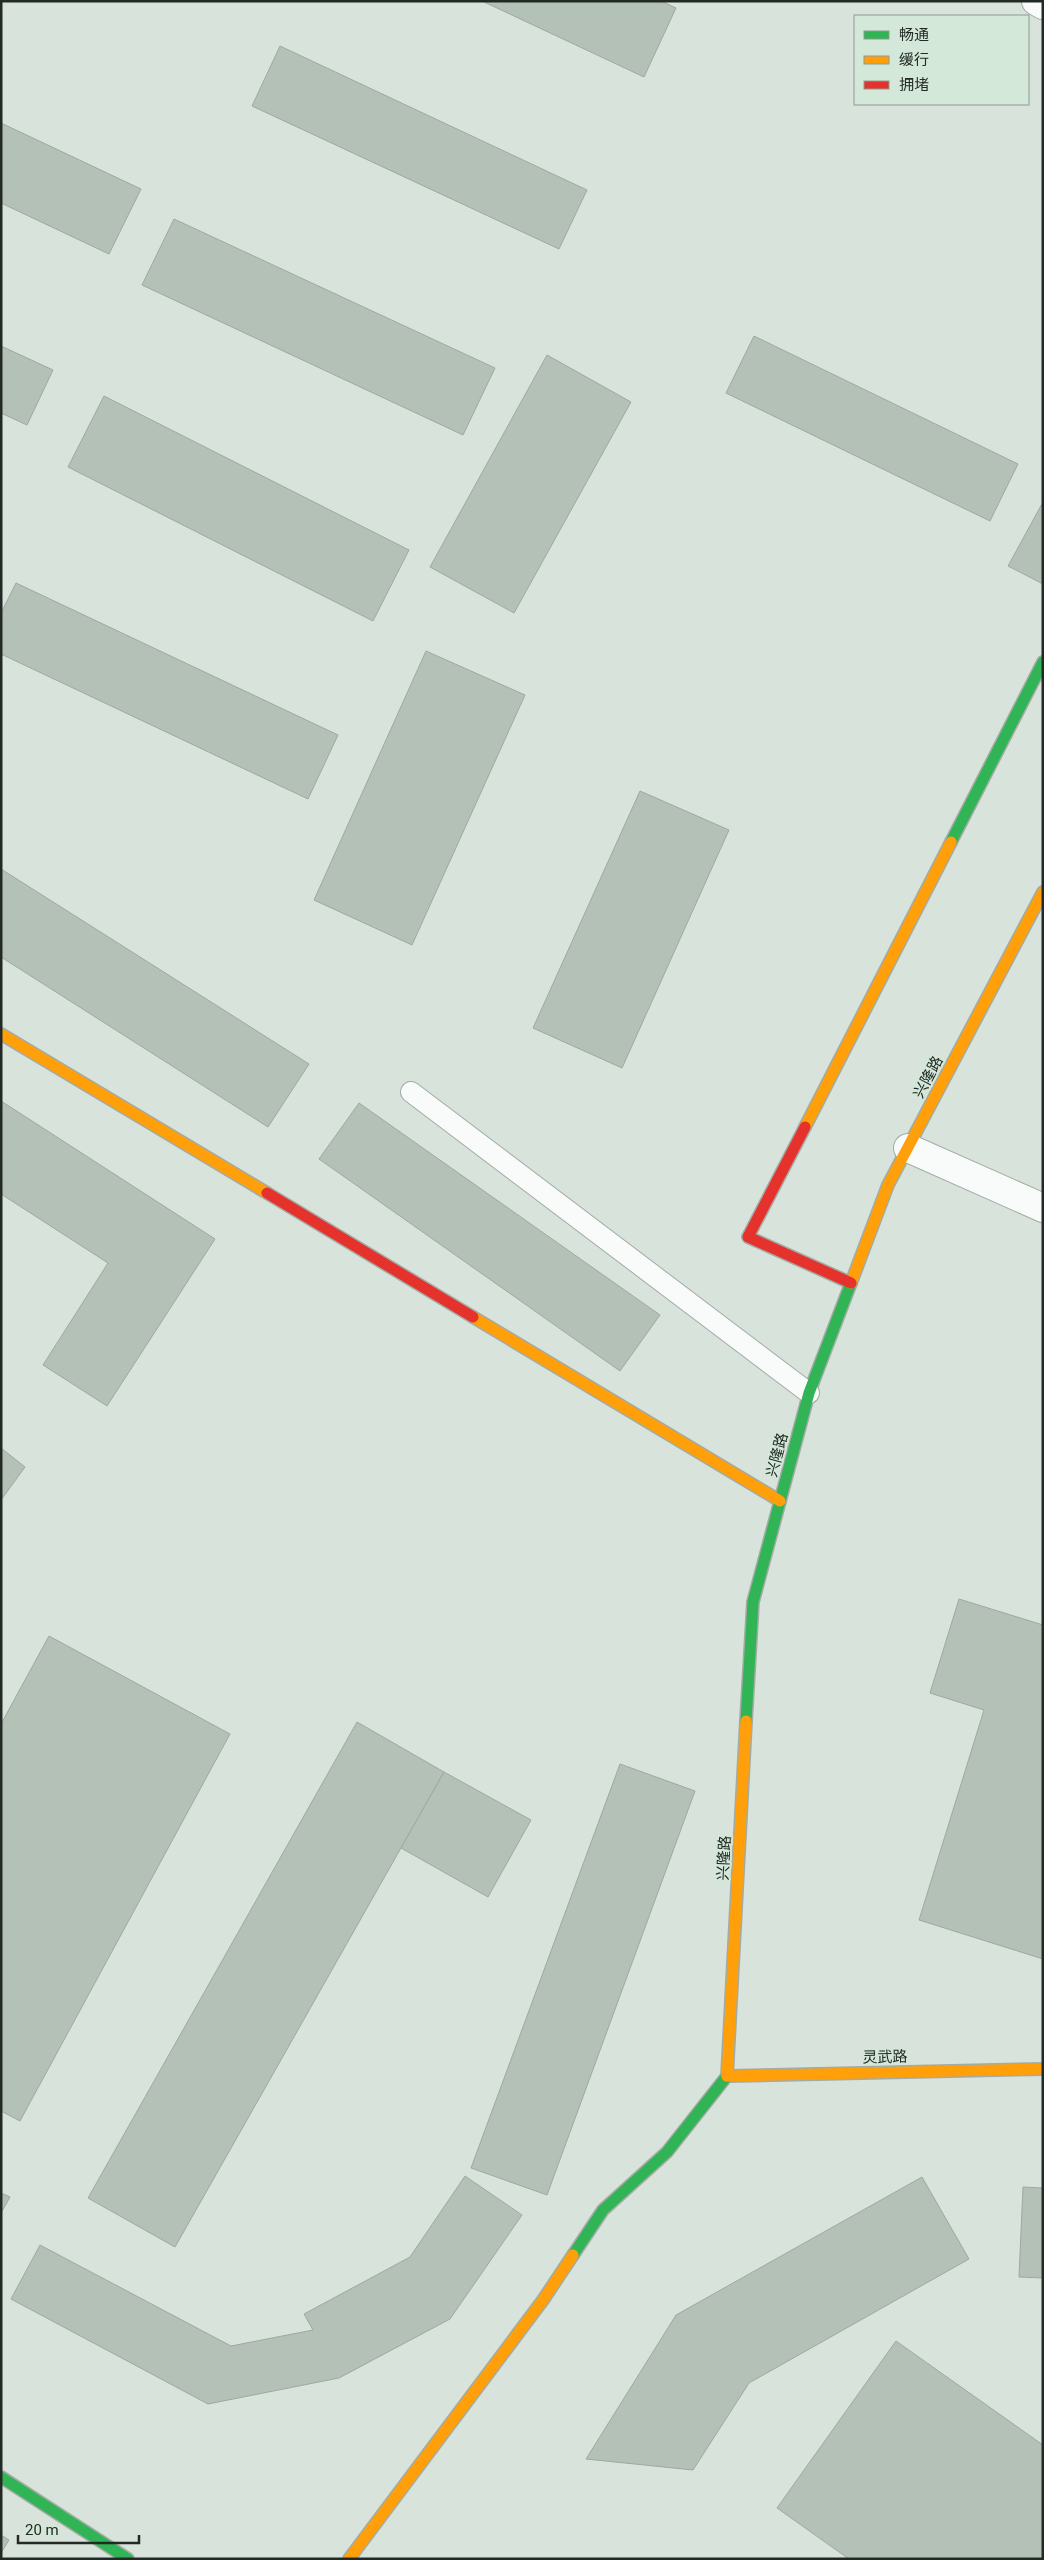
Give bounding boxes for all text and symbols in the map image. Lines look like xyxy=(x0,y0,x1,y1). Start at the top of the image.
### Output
legend xyxy=(854,15,1029,105)
text: 畅通 xyxy=(899,26,929,44)
text: 缓行 xyxy=(899,51,929,69)
text: 拥堵 xyxy=(899,76,929,94)
street label: 兴隆路 xyxy=(909,1053,947,1101)
street label: 兴隆路 xyxy=(762,1431,792,1479)
street label: 兴隆路 xyxy=(714,1835,734,1881)
street label: 灵武路 xyxy=(862,2048,908,2066)
scale bar xyxy=(18,2512,139,2544)
text: 20 m xyxy=(25,2521,59,2539)

